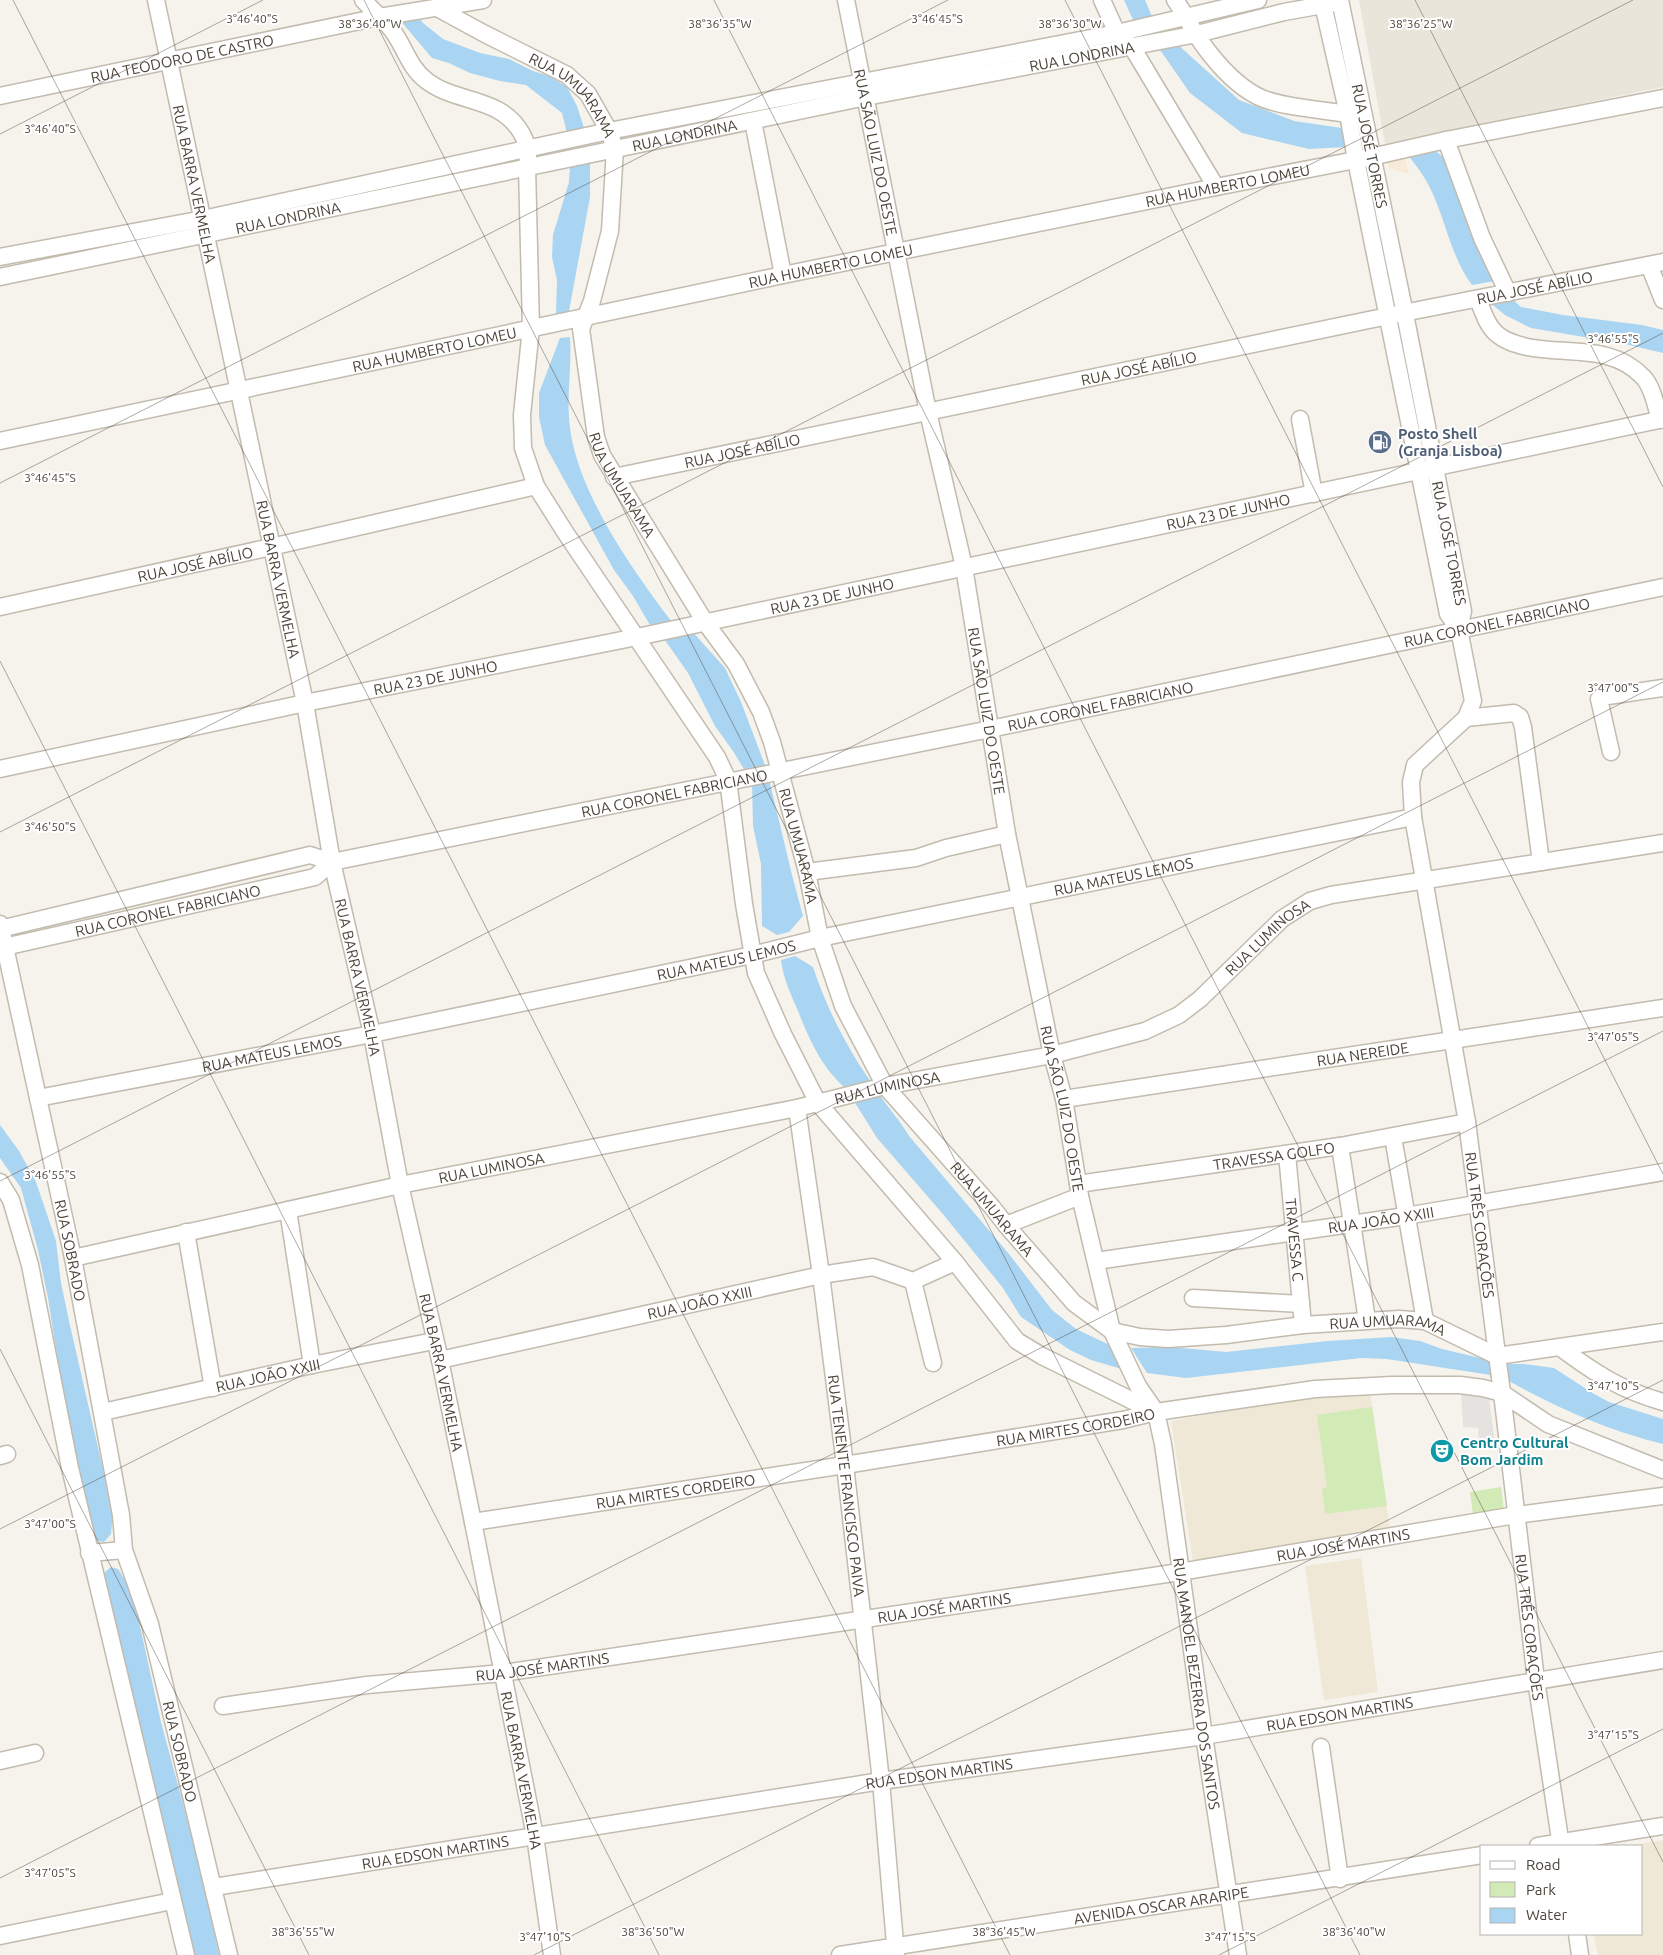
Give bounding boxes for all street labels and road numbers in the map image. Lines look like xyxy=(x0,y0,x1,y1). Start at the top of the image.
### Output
street label: RUA TEODORO DE CASTRO xyxy=(89,31,275,85)
street label: RUA LONDRINA xyxy=(1028,38,1136,74)
street label: RUA UMUARAMA xyxy=(526,49,619,140)
street label: RUA SÃO LUIZ DO OESTE xyxy=(851,67,901,237)
street label: RUA JOSÉ TORRES xyxy=(1349,82,1391,210)
street label: RUA BARRA VERMELHA xyxy=(170,103,220,265)
street label: RUA LONDRINA xyxy=(630,116,739,154)
street label: RUA HUMBERTO LOMEU xyxy=(1144,161,1311,210)
street label: RUA LONDRINA xyxy=(234,198,342,236)
street label: RUA HUMBERTO LOMEU xyxy=(747,240,914,291)
street label: RUA JOSÉ ABÍLIO xyxy=(1475,268,1594,307)
street label: RUA HUMBERTO LOMEU xyxy=(351,323,518,375)
street label: RUA JOSÉ ABÍLIO xyxy=(1079,348,1198,388)
street label: RUA UMUARAMA xyxy=(586,430,659,540)
street label: RUA JOSÉ ABÍLIO xyxy=(683,430,802,471)
street label: RUA JOSÉ TORRES xyxy=(1429,479,1470,607)
street label: RUA 23 DE JUNHO xyxy=(1165,490,1292,533)
street label: RUA BARRA VERMELHA xyxy=(254,499,304,660)
street label: RUA JOSÉ ABÍLIO xyxy=(136,543,255,585)
street label: RUA 23 DE JUNHO xyxy=(769,574,896,617)
street label: RUA CORONEL FABRICIANO xyxy=(1402,594,1591,650)
street label: RUA SÃO LUIZ DO OESTE xyxy=(965,626,1009,796)
street label: RUA 23 DE JUNHO xyxy=(372,656,499,698)
street label: RUA CORONEL FABRICIANO xyxy=(1006,678,1195,734)
street label: RUA CORONEL FABRICIANO xyxy=(580,766,769,820)
street label: RUA UMUARAMA xyxy=(776,786,822,905)
street label: RUA MATEUS LEMOS xyxy=(1052,854,1195,899)
street label: RUA CORONEL FABRICIANO xyxy=(73,881,262,939)
street label: RUA LUMINOSA xyxy=(1221,895,1313,978)
street label: RUA BARRA VERMELHA xyxy=(332,897,384,1057)
street label: RUA MATEUS LEMOS xyxy=(655,936,797,983)
street label: RUA SÃO LUIZ DO OESTE xyxy=(1038,1024,1088,1193)
street label: RUA MATEUS LEMOS xyxy=(201,1032,343,1075)
street label: RUA NEREIDE xyxy=(1316,1038,1410,1069)
street label: RUA LUMINOSA xyxy=(833,1067,941,1107)
street label: TRAVESSA GOLFO xyxy=(1212,1138,1336,1173)
street label: RUA LUMINOSA xyxy=(437,1149,546,1186)
street label: RUA TRÊS CORAÇÕES xyxy=(1462,1151,1498,1299)
street label: RUA UMUARAMA xyxy=(947,1158,1038,1259)
street label: TRAVESSA C xyxy=(1283,1197,1307,1282)
street label: RUA SOBRADO xyxy=(52,1198,89,1303)
street label: RUA JOÃO XXIII xyxy=(1327,1203,1435,1236)
street label: RUA JOÃO XXIII xyxy=(646,1282,754,1322)
street label: RUA BARRA VERMELHA xyxy=(417,1292,467,1453)
street label: RUA UMUARAMA xyxy=(1329,1310,1449,1339)
street label: RUA JOÃO XXIII xyxy=(214,1355,322,1395)
street label: RUA TENENTE FRANCISCO PAIVA xyxy=(825,1374,868,1598)
street label: RUA MIRTES CORDEIRO xyxy=(995,1404,1157,1449)
street label: RUA MIRTES CORDEIRO xyxy=(595,1470,756,1512)
street label: RUA JOSÉ MARTINS xyxy=(1275,1525,1411,1564)
street label: RUA TRÊS CORAÇÕES xyxy=(1513,1553,1547,1701)
street label: RUA MANOEL BEZERRA DOS SANTOS xyxy=(1171,1557,1224,1811)
street label: RUA JOSÉ MARTINS xyxy=(876,1589,1012,1626)
street label: RUA JOSÉ MARTINS xyxy=(475,1649,610,1684)
street label: RUA BARRA VERMELHA xyxy=(498,1690,545,1851)
street label: RUA EDSON MARTINS xyxy=(1265,1693,1414,1734)
street label: RUA SOBRADO xyxy=(160,1699,201,1804)
street label: RUA EDSON MARTINS xyxy=(864,1754,1014,1792)
street label: RUA EDSON MARTINS xyxy=(361,1832,510,1872)
street label: AVENIDA OSCAR ARARIPE xyxy=(1073,1883,1250,1927)

